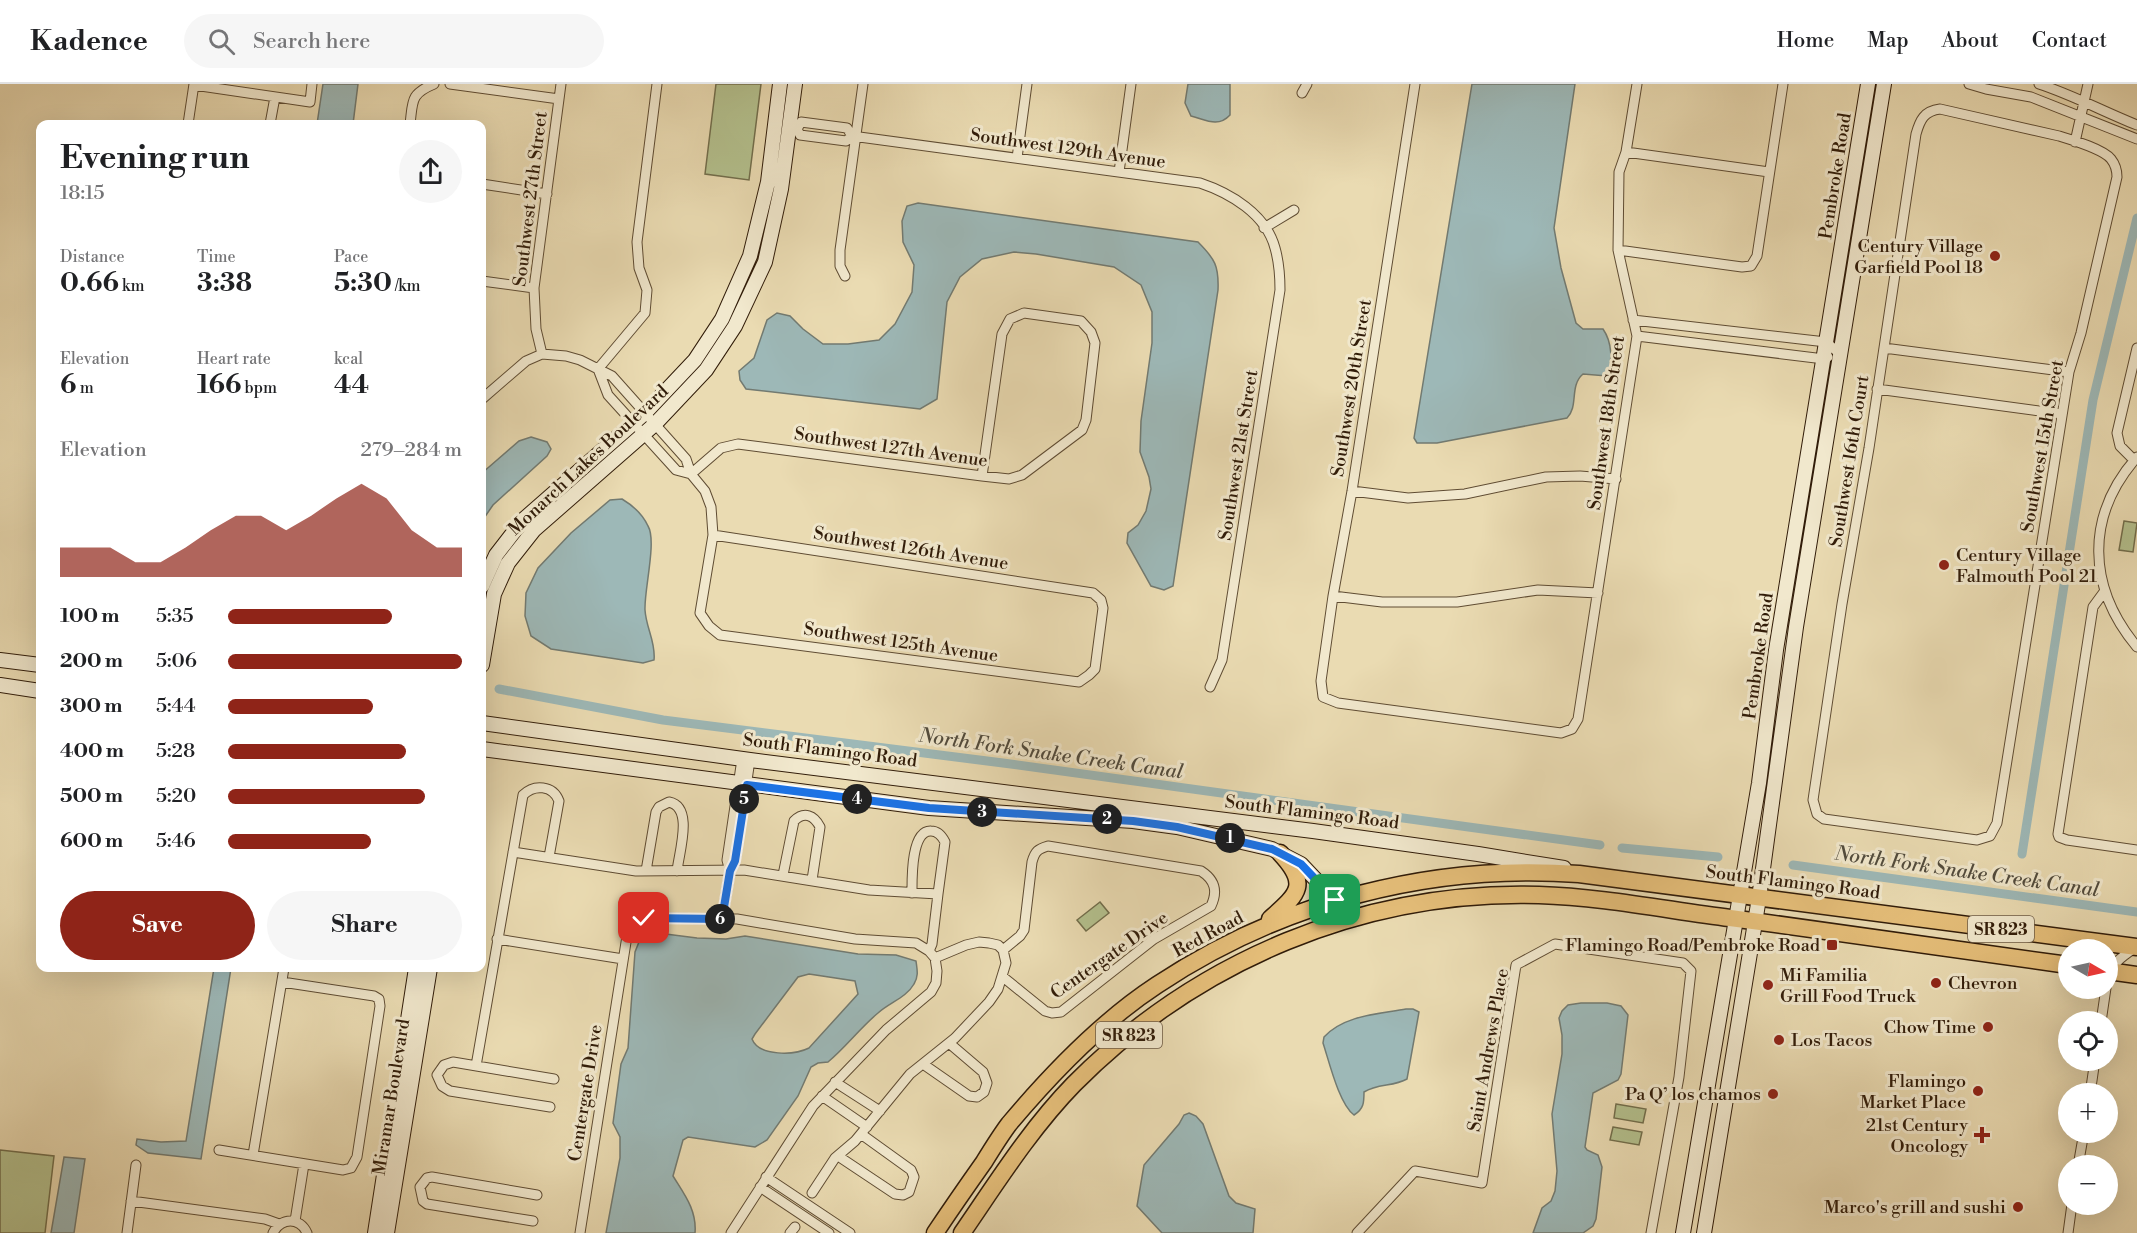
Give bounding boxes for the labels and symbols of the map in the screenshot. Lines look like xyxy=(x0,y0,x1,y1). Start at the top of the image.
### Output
street label: Southwest 27th Street xyxy=(508,109,553,288)
street label: Pembroke Road xyxy=(1814,110,1857,241)
street label: Southwest 129th Avenue xyxy=(969,123,1167,174)
place label: Century Village Garfield Pool 18 xyxy=(1854,235,1983,279)
marker: Century Village Garfield Pool 18 xyxy=(1988,249,2002,263)
street label: Southwest 20th Street xyxy=(1326,297,1377,479)
street label: Southwest 18th Street xyxy=(1583,334,1630,512)
street label: Southwest 15th Street xyxy=(2016,357,2069,534)
street label: Southwest 21st Street xyxy=(1214,367,1263,542)
street label: Southwest 16th Court xyxy=(1825,373,1875,549)
street label: Monarch Lakes Boulevard xyxy=(503,379,674,541)
street label: Southwest 127th Avenue xyxy=(793,423,989,472)
street label: Southwest 126th Avenue xyxy=(812,522,1010,575)
place label: Century Village Falmouth Pool 21 xyxy=(1956,544,2097,588)
marker: Century Village Falmouth Pool 21 xyxy=(1937,558,1951,572)
street label: Pembroke Road xyxy=(1738,590,1779,721)
street label: Southwest 125th Avenue xyxy=(802,617,1000,668)
water label: North Fork Snake Creek Canal xyxy=(916,723,1185,785)
street label: South Flamingo Road xyxy=(742,728,919,773)
pin: 5 xyxy=(729,784,759,814)
pin: 4 xyxy=(842,784,872,814)
street label: South Flamingo Road xyxy=(1224,790,1401,835)
pin: 3 xyxy=(967,797,997,827)
pin: 2 xyxy=(1092,804,1122,834)
pin: 1 xyxy=(1215,823,1245,853)
water label: North Fork Snake Creek Canal xyxy=(1832,841,2101,903)
street label: South Flamingo Road xyxy=(1705,860,1882,905)
pin xyxy=(1309,874,1360,925)
pin xyxy=(618,892,669,943)
pin: 6 xyxy=(705,904,735,934)
street label: Centergate Drive xyxy=(1046,906,1173,1005)
street label: Red Road xyxy=(1169,906,1248,963)
road number: SR 823 xyxy=(1968,916,2034,942)
place label: Flamingo Road/Pembroke Road xyxy=(1565,934,1821,957)
marker: Flamingo Road/Pembroke Road xyxy=(1825,938,1839,952)
north arrow xyxy=(2058,939,2118,999)
place label: Mi Familia Grill Food Truck xyxy=(1780,964,1917,1008)
street label: Saint Andrews Place xyxy=(1463,967,1514,1134)
place label: Chevron xyxy=(1948,972,2018,995)
marker: Chevron xyxy=(1929,976,1943,990)
marker: Mi Familia Grill Food Truck xyxy=(1761,978,1775,992)
street label: Miramar Boulevard xyxy=(368,1016,415,1177)
place label: Chow Time xyxy=(1884,1016,1976,1039)
marker: Chow Time xyxy=(1981,1020,1995,1034)
road number: SR 823 xyxy=(1096,1022,1162,1048)
street label: Centergate Drive xyxy=(563,1023,608,1163)
place label: Los Tacos xyxy=(1791,1029,1873,1052)
marker: Los Tacos xyxy=(1772,1033,1786,1047)
place label: Flamingo Market Place xyxy=(1860,1070,1966,1114)
place label: Pa Q’ los chamos xyxy=(1625,1083,1761,1106)
marker: Flamingo Market Place xyxy=(1971,1084,1985,1098)
marker: Pa Q’ los chamos xyxy=(1766,1087,1780,1101)
place label: 21st Century Oncology xyxy=(1866,1114,1968,1158)
marker: 21st Century Oncology xyxy=(1973,1126,1991,1144)
place label: Marco's grill and sushi xyxy=(1824,1196,2006,1219)
marker: Marco's grill and sushi xyxy=(2011,1200,2025,1214)

